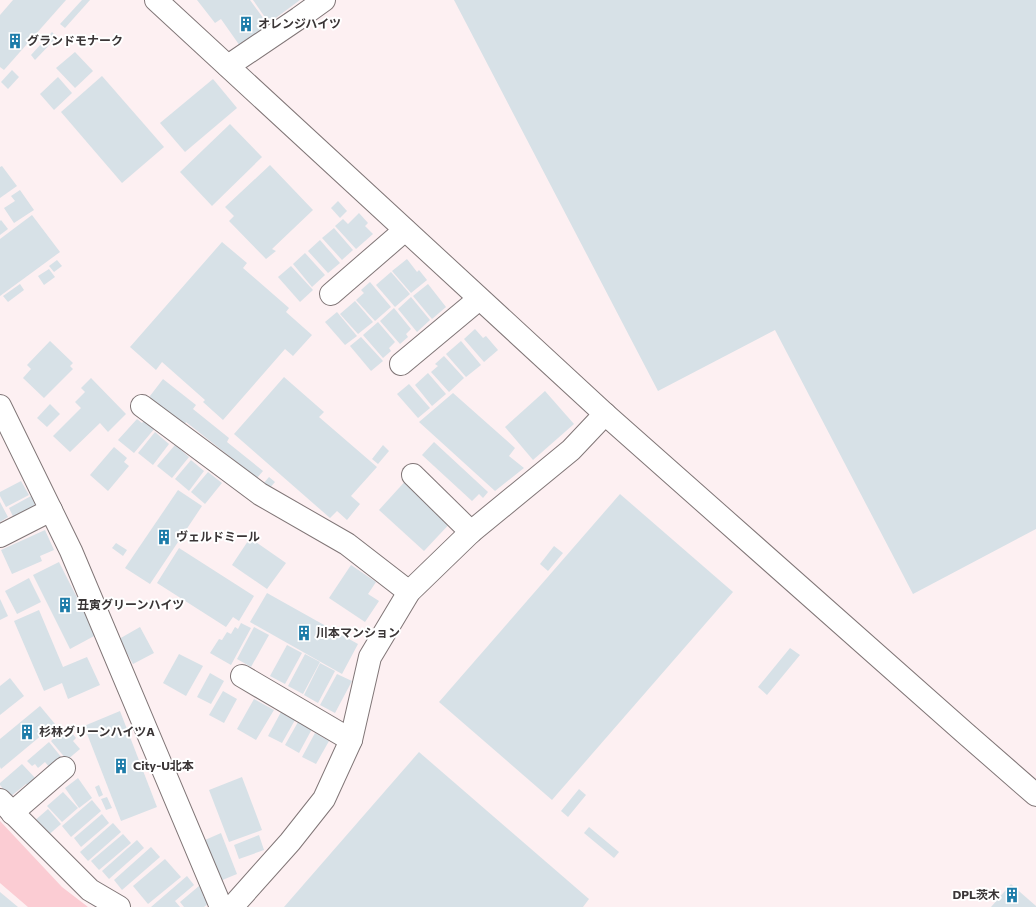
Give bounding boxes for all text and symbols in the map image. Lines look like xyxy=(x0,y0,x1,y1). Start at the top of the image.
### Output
building icon: オレンジハイツ xyxy=(237,15,255,33)
place label: オレンジハイツ xyxy=(258,16,341,30)
building icon: グランドモナーク xyxy=(6,32,24,50)
place label: グランドモナーク xyxy=(27,33,123,47)
building icon: ヴェルドミール xyxy=(155,528,173,546)
place label: ヴェルドミール xyxy=(176,529,260,543)
building icon: 丑寅グリーンハイツ xyxy=(56,596,74,614)
place label: 丑寅グリーンハイツ xyxy=(77,597,184,611)
building icon: 川本マンション xyxy=(295,624,313,642)
place label: 川本マンション xyxy=(316,625,400,639)
building icon: 杉林グリーンハイツA xyxy=(18,723,36,741)
place label: 杉林グリーンハイツA xyxy=(39,724,155,738)
building icon: City-U北本 xyxy=(112,757,130,775)
place label: City-U北本 xyxy=(133,758,194,772)
building icon: DPL茨木 xyxy=(1003,886,1021,904)
place label: DPL茨木 xyxy=(952,887,1000,901)

